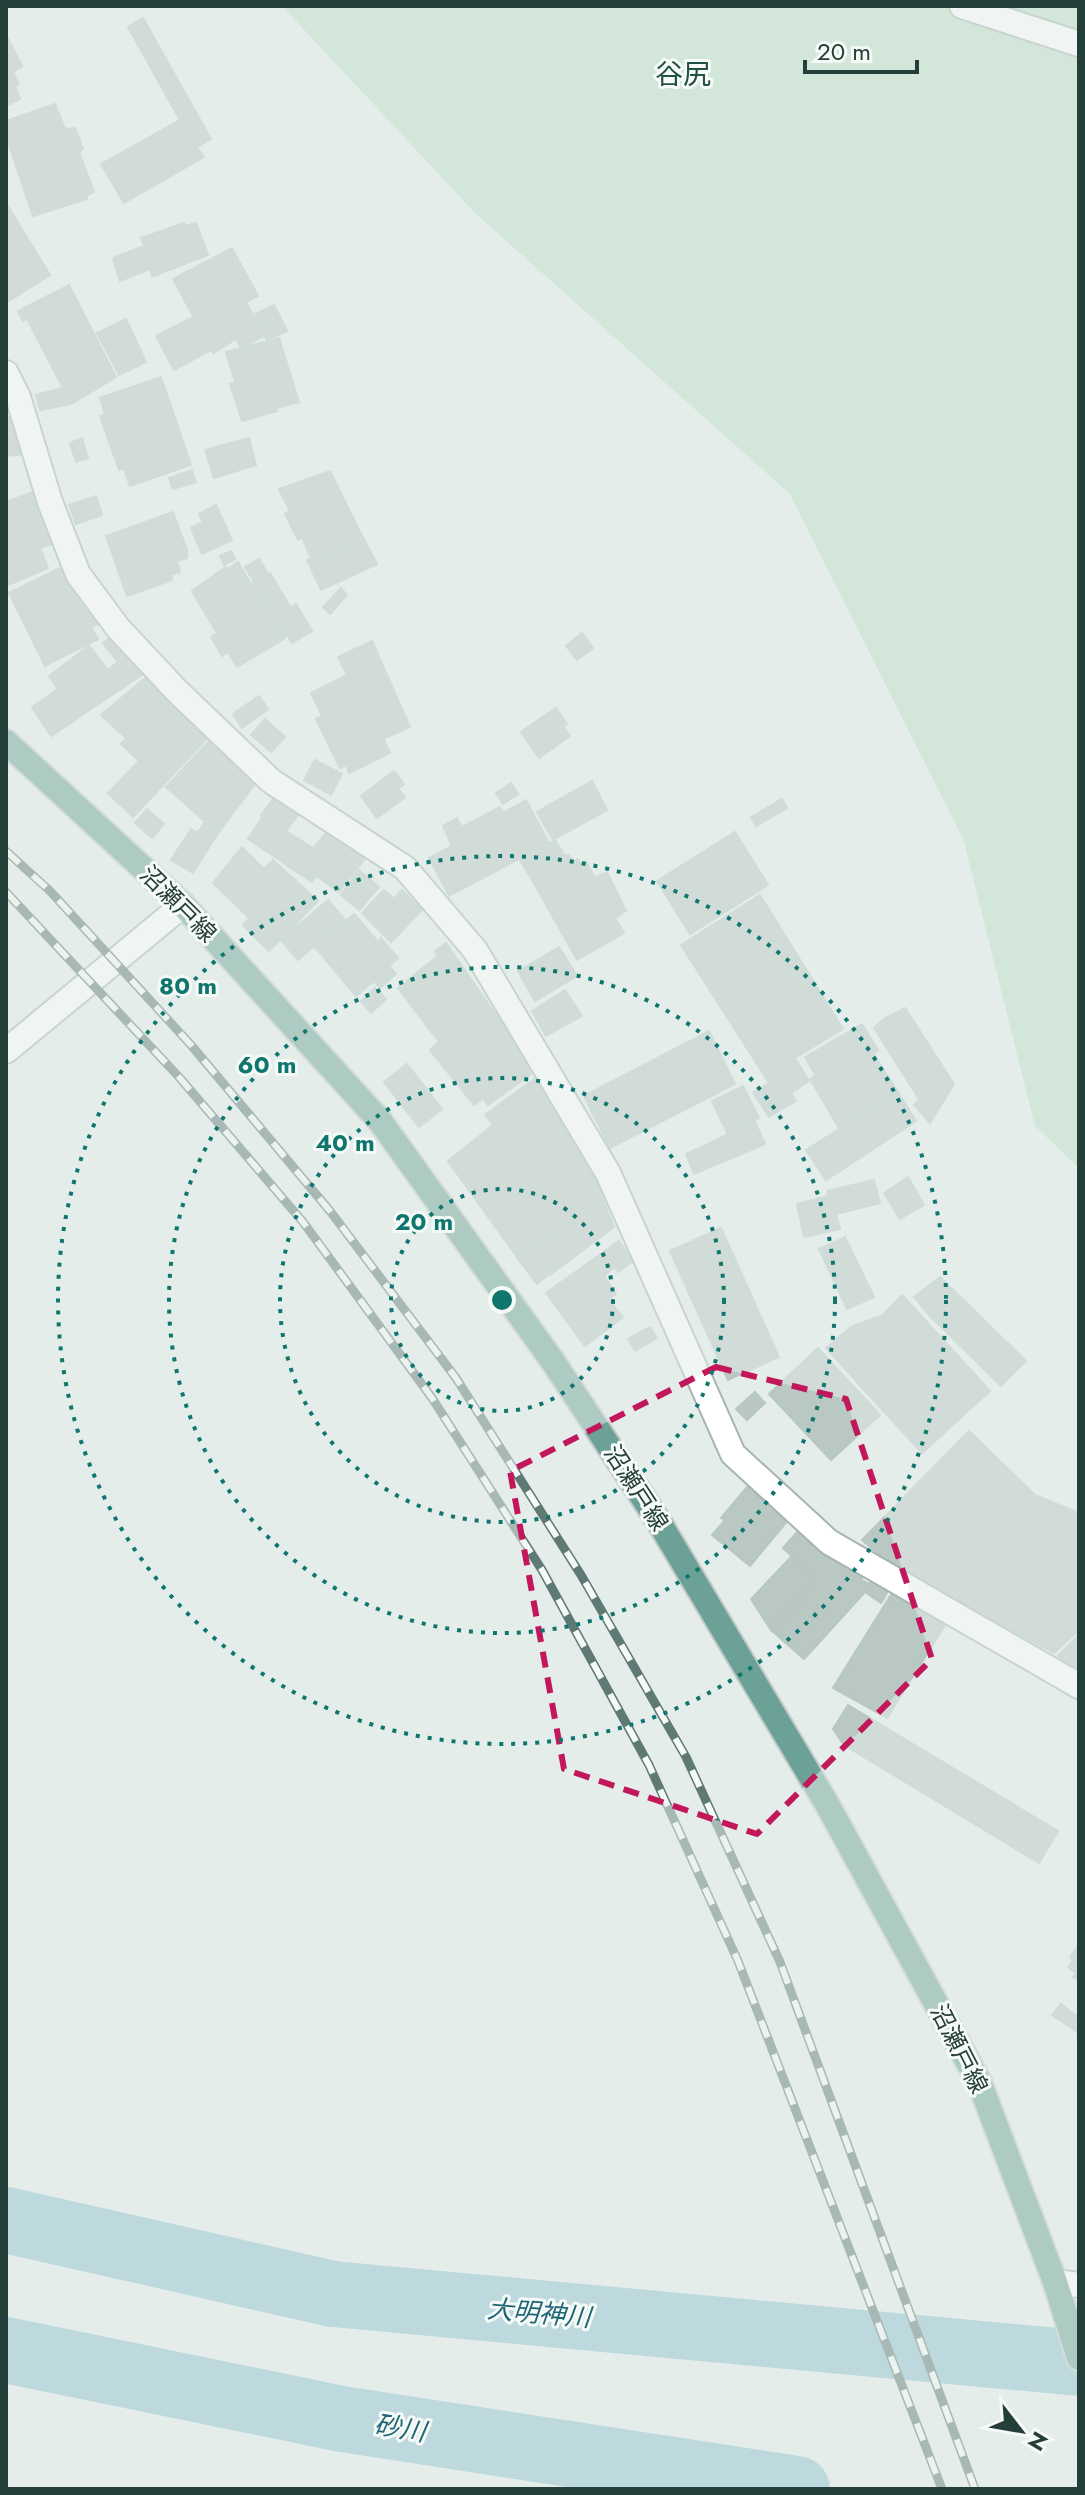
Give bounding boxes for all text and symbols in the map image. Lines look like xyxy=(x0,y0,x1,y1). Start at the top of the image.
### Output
scale bar xyxy=(805,24,917,74)
text: 20 m xyxy=(817,34,871,69)
district label: 谷尻 xyxy=(655,54,711,95)
street label: 沼瀬戸線 xyxy=(132,857,225,950)
text: 80 m xyxy=(159,968,217,1003)
text: 60 m xyxy=(238,1047,296,1082)
text: 40 m xyxy=(315,1125,375,1160)
text: 20 m xyxy=(395,1204,453,1239)
centre of rings xyxy=(488,1286,516,1314)
street label: 沼瀬戸線 xyxy=(596,1438,677,1538)
street label: 沼瀬戸線 xyxy=(922,1998,997,2099)
water label: 大明神川 xyxy=(486,2290,595,2337)
north arrow xyxy=(981,2391,1061,2471)
water label: 砂川 xyxy=(371,2405,432,2451)
text: N xyxy=(1020,2426,1056,2457)

